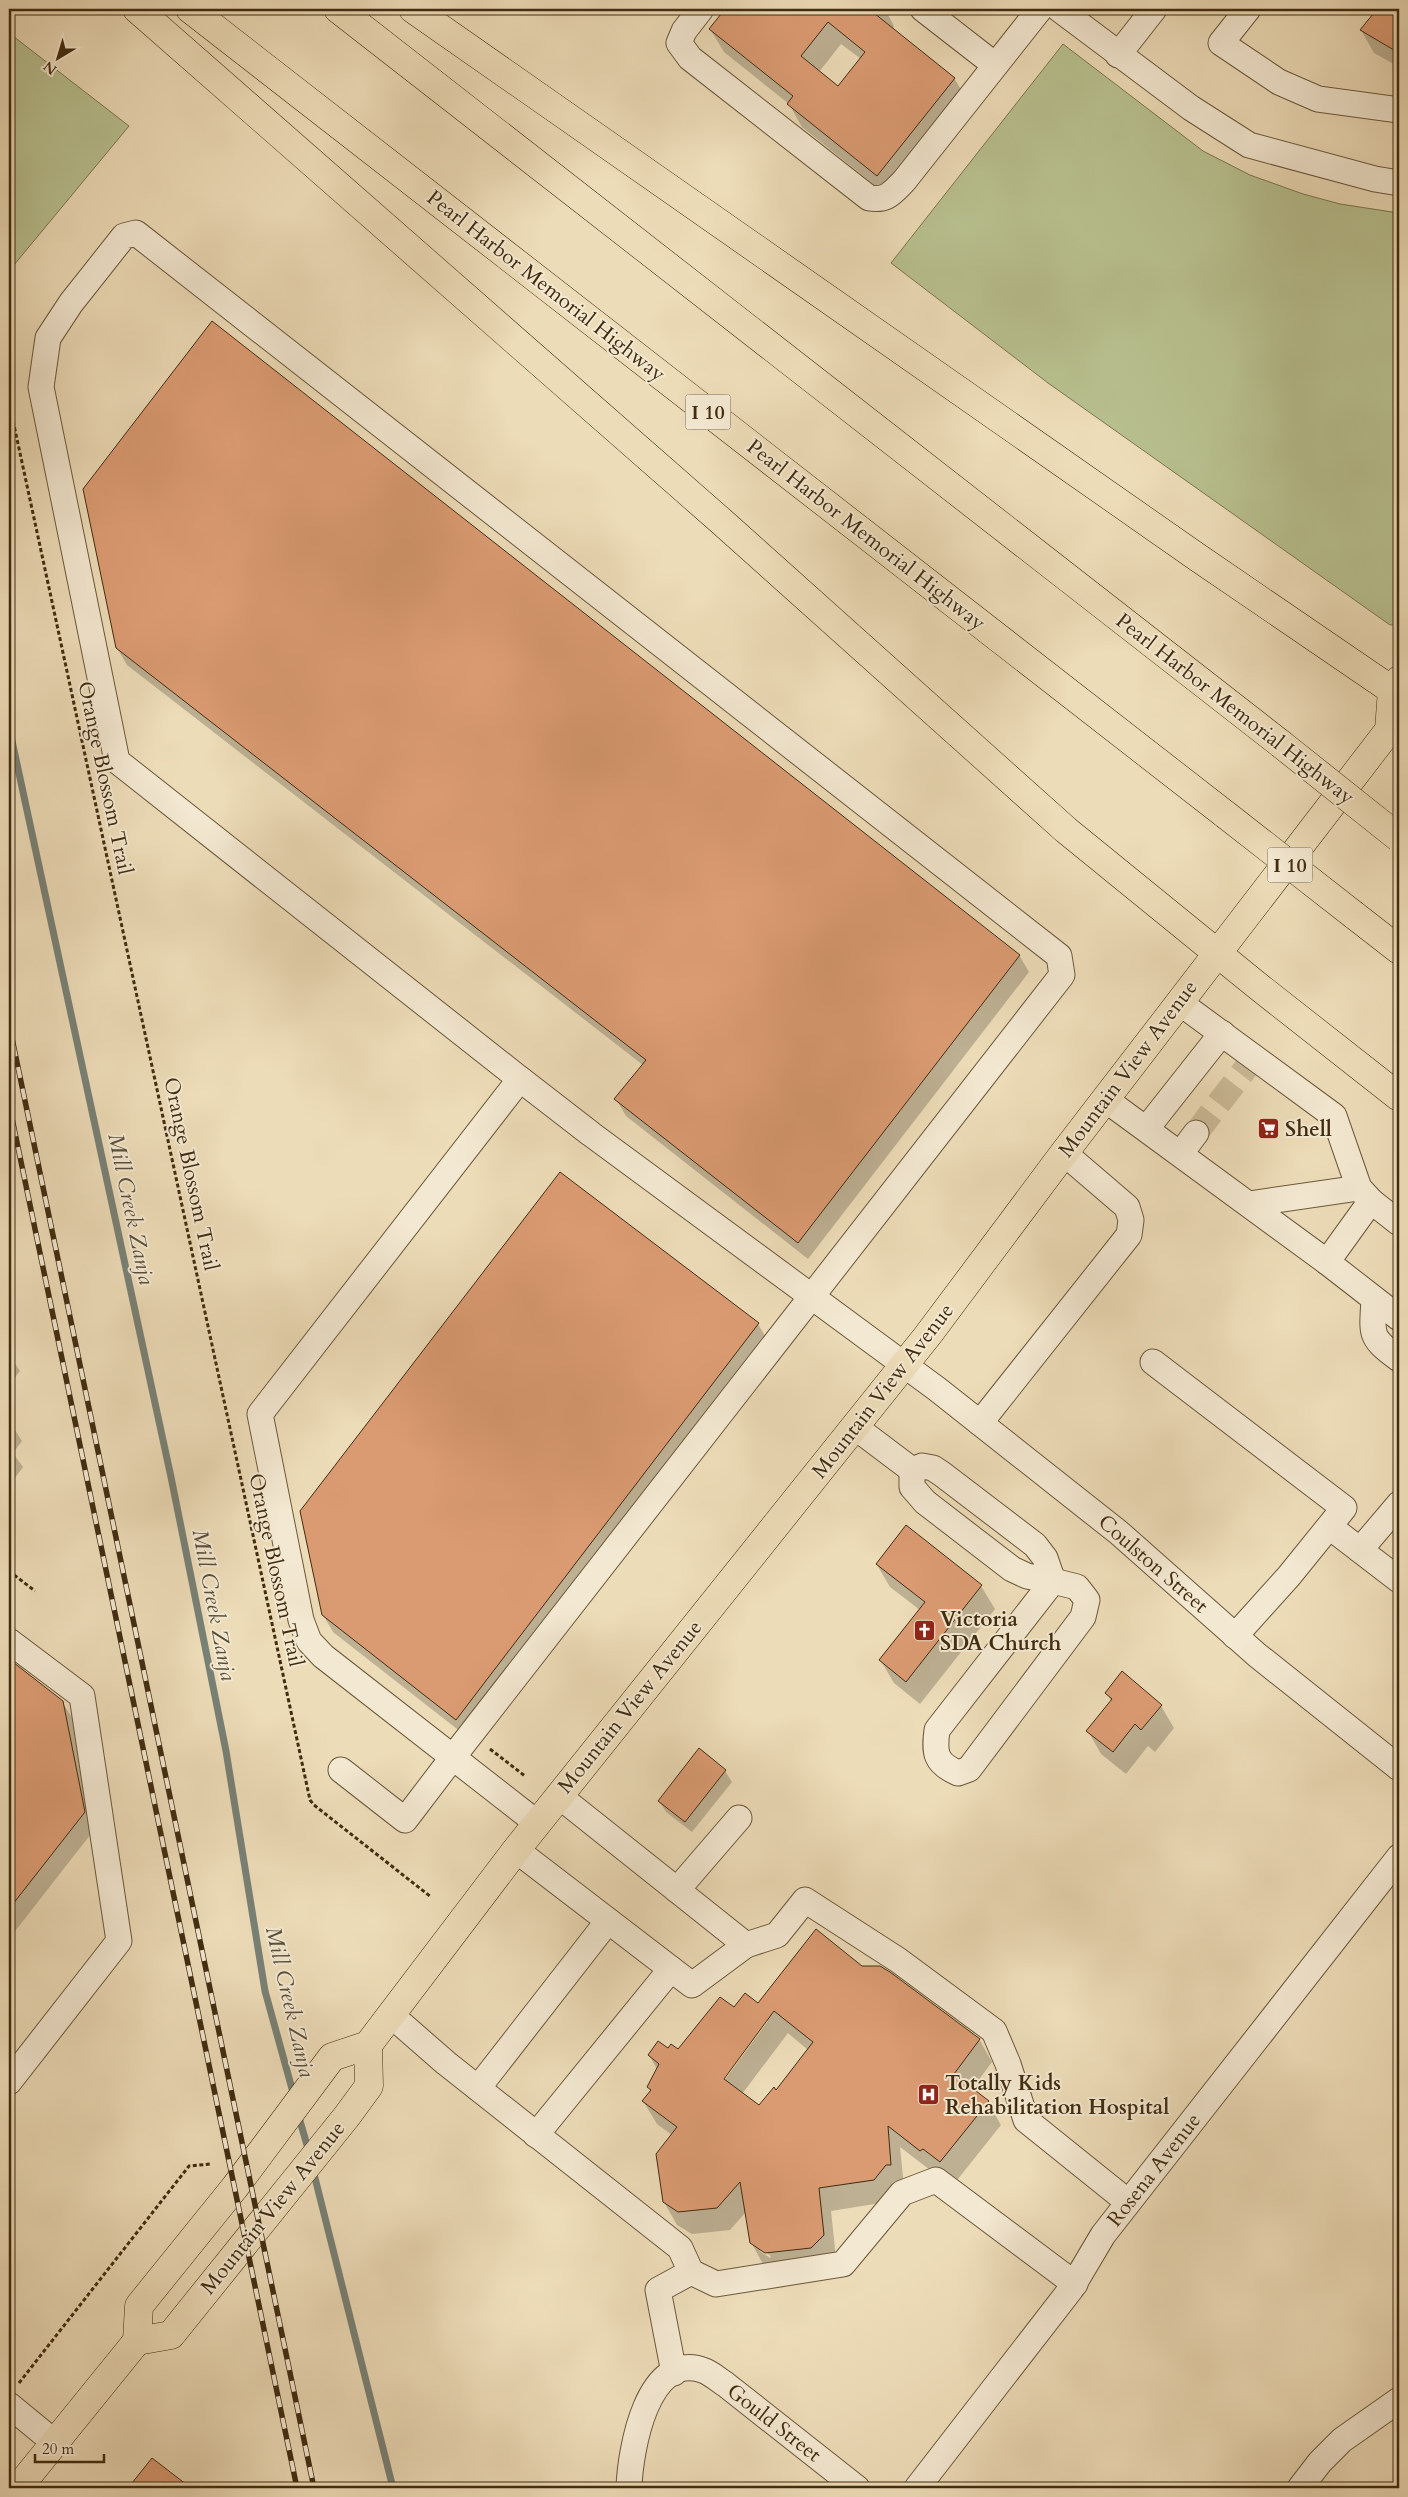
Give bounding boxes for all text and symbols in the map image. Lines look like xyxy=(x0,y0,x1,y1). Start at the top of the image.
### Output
north arrow xyxy=(32,32,82,82)
text: N xyxy=(40,57,61,79)
street label: Pearl Harbor Memorial Highway xyxy=(421,184,671,388)
road number: I 10 xyxy=(686,394,730,430)
street label: Pearl Harbor Memorial Highway xyxy=(741,433,991,637)
street label: Pearl Harbor Memorial Highway xyxy=(1110,607,1360,811)
street label: Orange Blossom Trail xyxy=(70,679,140,877)
road number: I 10 xyxy=(1268,848,1312,882)
street label: Mountain View Avenue xyxy=(1052,974,1204,1164)
street label: Orange Blossom Trail xyxy=(156,1075,226,1273)
place label: Shell xyxy=(1285,1115,1332,1144)
supermarket icon: Shell xyxy=(1257,1117,1281,1141)
water label: Mill Creek Zanja xyxy=(100,1131,162,1288)
street label: Mountain View Avenue xyxy=(805,1297,961,1485)
street label: Orange Blossom Trail xyxy=(241,1471,311,1669)
street label: Coulston Street xyxy=(1092,1508,1215,1620)
water label: Mill Creek Zanja xyxy=(185,1527,243,1684)
place label: Victoria SDA Church xyxy=(940,1605,1061,1658)
street label: Mountain View Avenue xyxy=(551,1614,709,1800)
church icon: Victoria SDA Church xyxy=(912,1619,936,1643)
water label: Mill Creek Zanja xyxy=(258,1924,322,2081)
place label: Totally Kids Rehabilitation Hospital xyxy=(945,2069,1169,2122)
hospital icon: Totally Kids Rehabilitation Hospital xyxy=(917,2083,941,2107)
street label: Rosena Avenue xyxy=(1100,2107,1208,2233)
street label: Mountain View Avenue xyxy=(194,2115,352,2301)
street label: Gould Street xyxy=(721,2377,827,2469)
scale bar xyxy=(35,2432,104,2464)
text: 20 m xyxy=(42,2439,74,2459)

